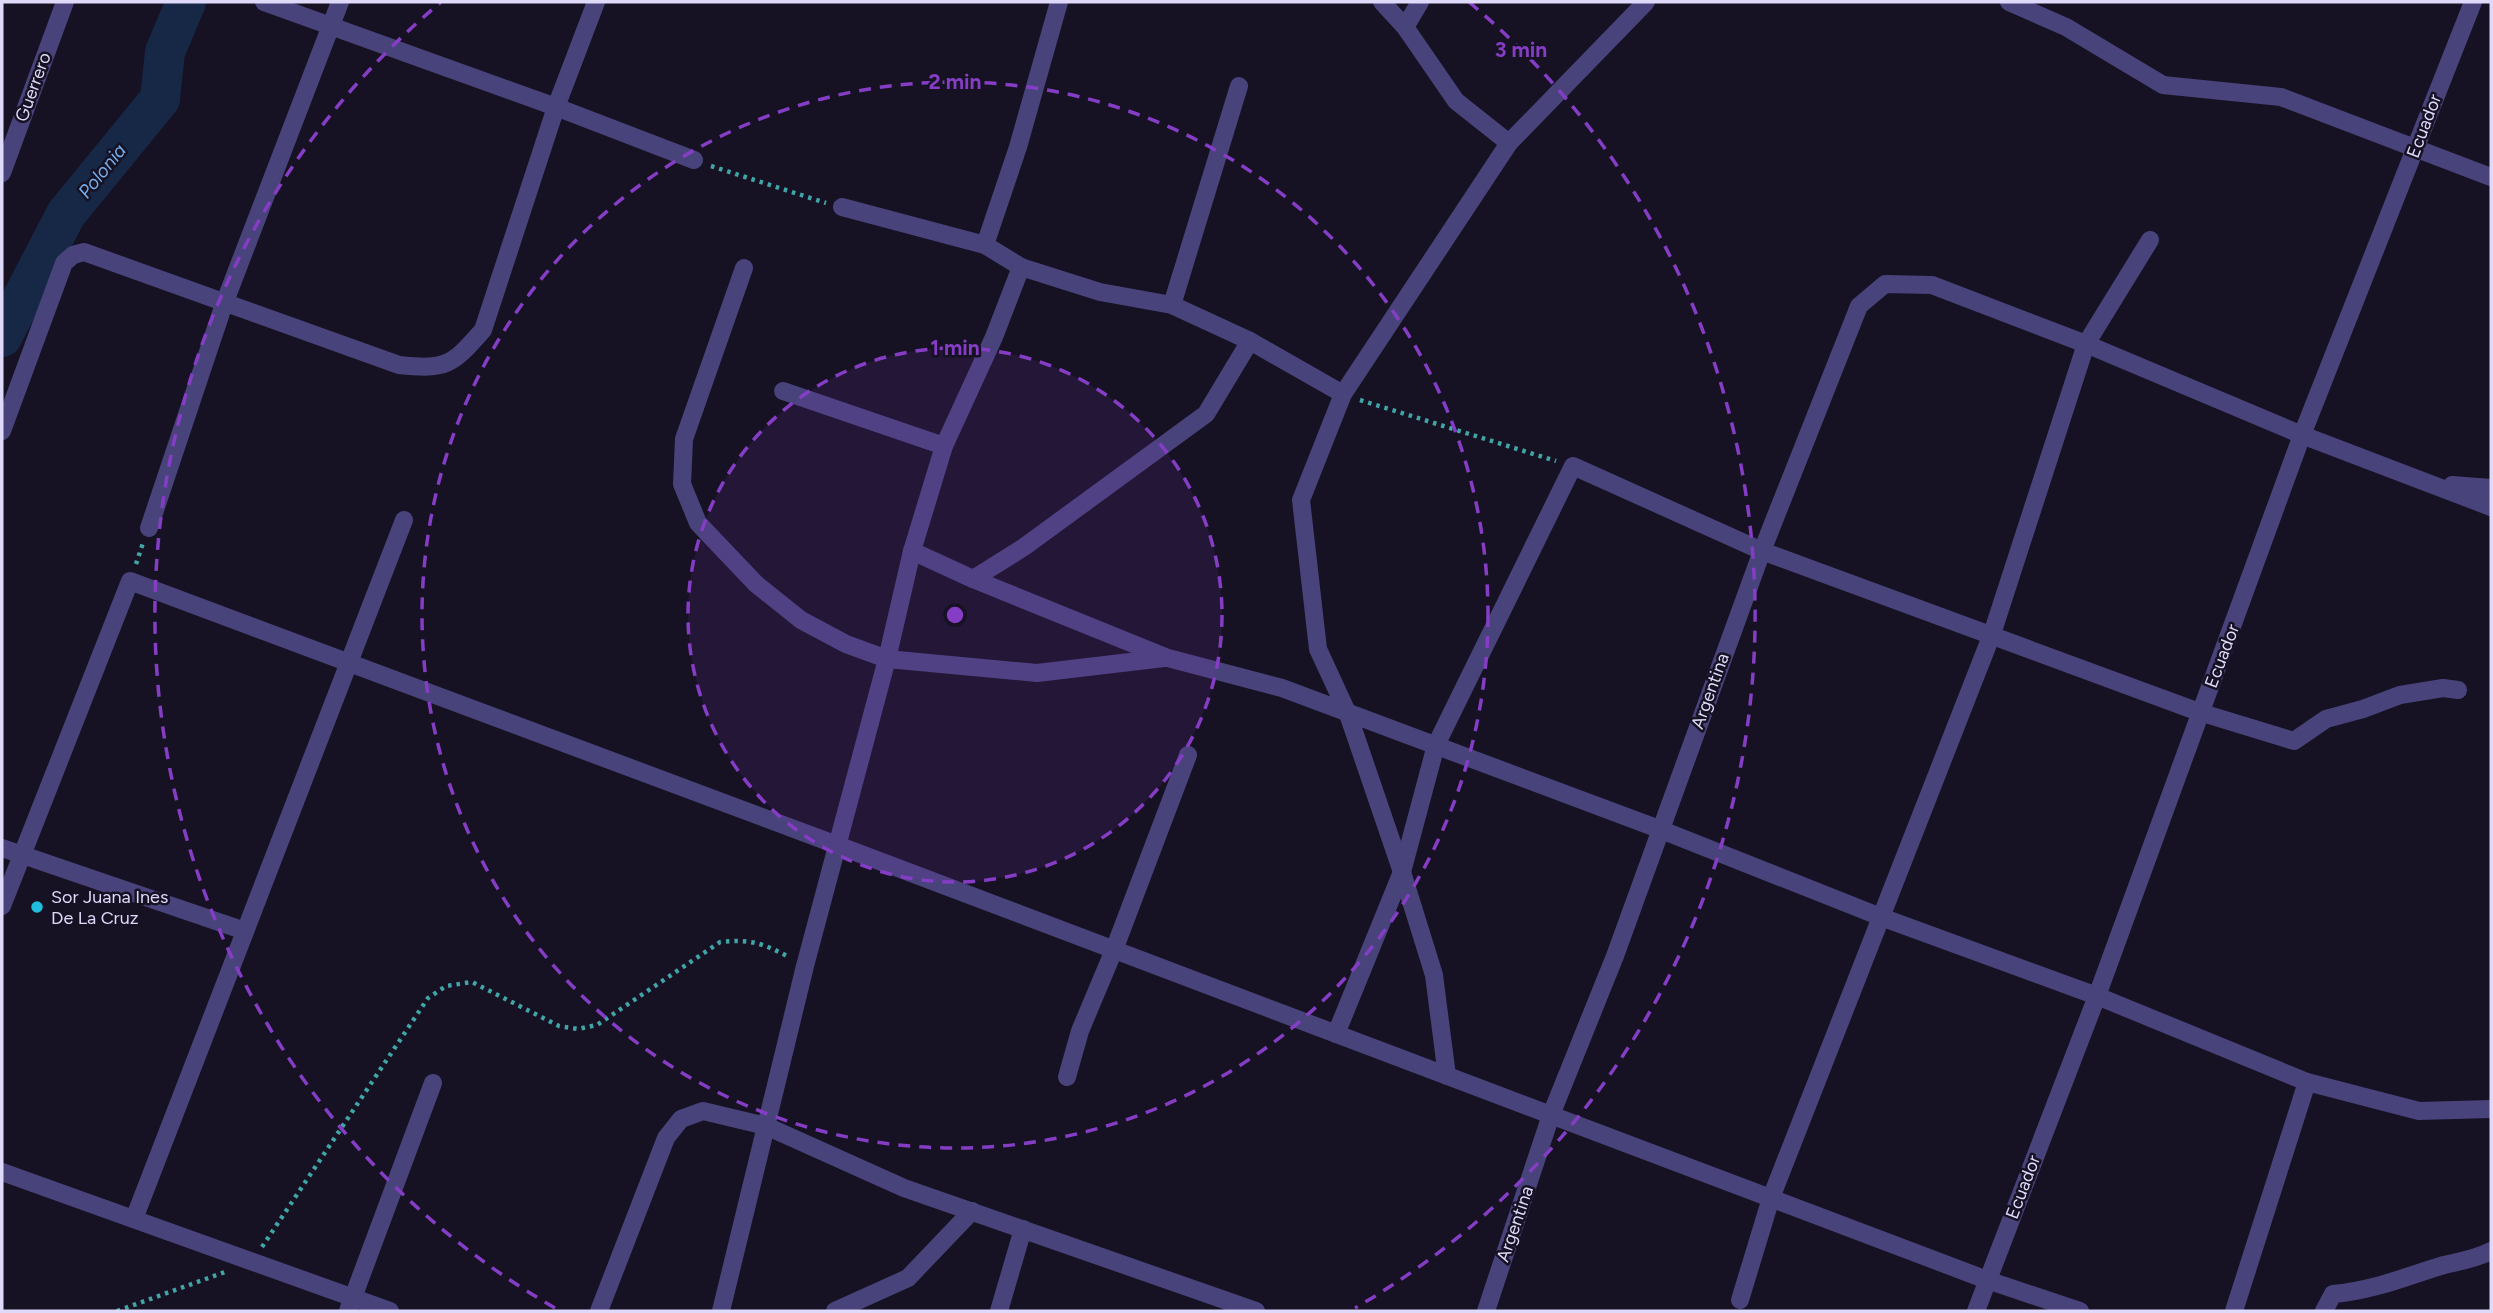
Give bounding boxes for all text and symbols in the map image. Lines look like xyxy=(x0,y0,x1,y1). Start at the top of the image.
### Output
text: 3 min xyxy=(1495,37,1547,62)
street label: Guerrero xyxy=(10,49,56,125)
text: 2 min xyxy=(929,69,981,94)
street label: Ecuador xyxy=(2402,91,2446,161)
water label: Polonia xyxy=(73,139,131,203)
text: 1 min xyxy=(930,335,980,360)
centre of rings xyxy=(943,603,967,627)
street label: Ecuador xyxy=(2200,621,2244,691)
street label: Argentina xyxy=(1686,650,1734,732)
place label: Sor Juana Ines De La Cruz xyxy=(51,886,168,929)
marker: Sor Juana Ines De La Cruz xyxy=(29,899,45,915)
street label: Ecuador xyxy=(2001,1152,2045,1222)
street label: Argentina xyxy=(1492,1183,1538,1265)

